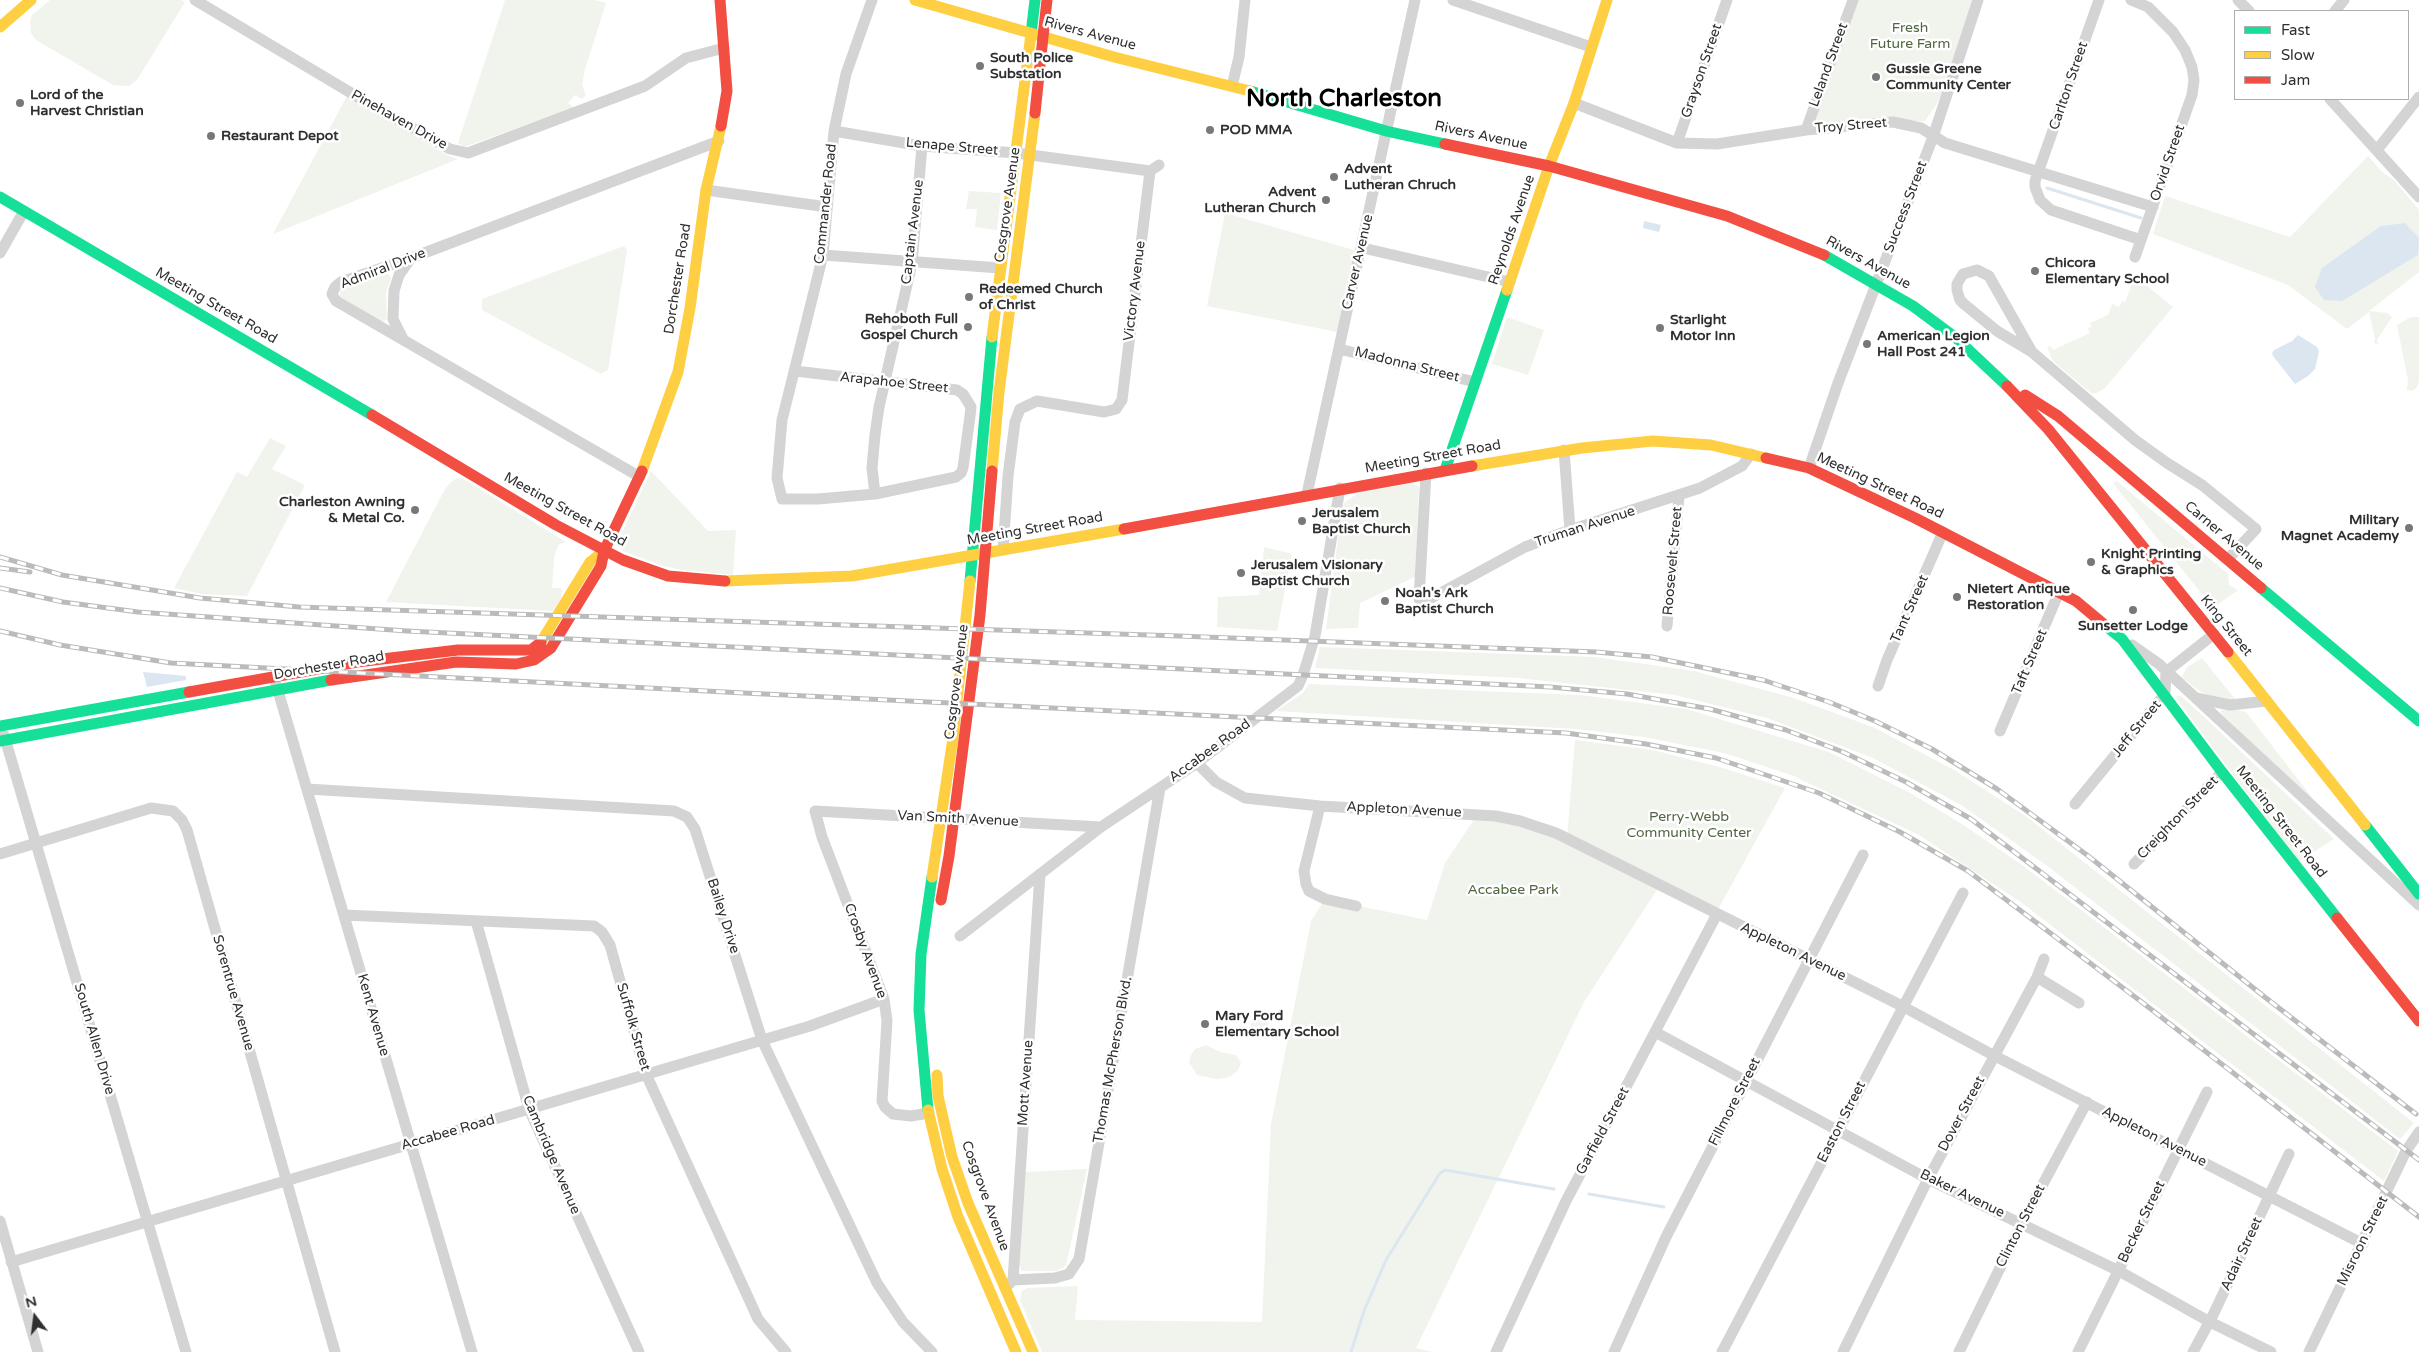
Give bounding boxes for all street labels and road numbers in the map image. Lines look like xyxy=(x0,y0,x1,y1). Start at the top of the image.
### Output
street label: Rivers Avenue xyxy=(1042,14,1138,54)
street label: Leland Street xyxy=(1806,21,1852,109)
street label: Grayson Street xyxy=(1678,22,1726,120)
street label: Carlton Street xyxy=(2046,40,2092,132)
street label: Pinehaven Drive xyxy=(348,87,450,153)
street label: Troy Street xyxy=(1814,114,1888,138)
street label: Rivers Avenue xyxy=(1433,118,1529,154)
street label: Orvid Street xyxy=(2147,122,2189,204)
street label: Lenape Street xyxy=(905,135,999,159)
street label: Commander Road xyxy=(811,143,841,265)
street label: Cosgrove Avenue xyxy=(992,146,1024,264)
street label: Success Street xyxy=(1881,159,1931,255)
street label: Reynolds Avenue xyxy=(1485,173,1539,287)
street label: Captain Avenue xyxy=(898,179,928,285)
street label: Carver Avenue xyxy=(1339,213,1377,311)
street label: Dorchester Road xyxy=(661,222,695,336)
street label: Rivers Avenue xyxy=(1823,233,1913,293)
street label: Victory Avenue xyxy=(1121,240,1149,342)
street label: Admiral Drive xyxy=(338,245,428,293)
street label: Meeting Street Road xyxy=(152,264,280,348)
street label: Madonna Street xyxy=(1353,344,1461,386)
street label: Arapahoe Street xyxy=(839,369,949,397)
street label: Meeting Street Road xyxy=(1364,437,1502,477)
street label: Meeting Street Road xyxy=(1814,449,1946,523)
street label: Meeting Street Road xyxy=(501,469,629,551)
street label: Carner Avenue xyxy=(2181,498,2267,574)
street label: Truman Avenue xyxy=(1533,503,1637,551)
street label: Roosevelt Street xyxy=(1660,506,1686,616)
street label: Meeting Street Road xyxy=(966,509,1104,549)
street label: Tant Street xyxy=(1888,572,1932,646)
street label: King Street xyxy=(2196,592,2256,660)
street label: Cosgrove Avenue xyxy=(942,623,972,741)
street label: Taft Street xyxy=(2009,627,2051,697)
street label: Dorchester Road xyxy=(272,648,386,684)
street label: Jeff Street xyxy=(2109,697,2165,761)
street label: Accabee Road xyxy=(1166,716,1254,786)
street label: Meeting Street Road xyxy=(2232,763,2330,881)
street label: Creighton Street xyxy=(2134,773,2222,863)
street label: Appleton Avenue xyxy=(1346,799,1462,821)
street label: Van Smith Avenue xyxy=(897,807,1019,831)
street label: Bailey Drive xyxy=(703,876,743,956)
street label: Crosby Avenue xyxy=(840,901,890,1001)
street label: Appleton Avenue xyxy=(1737,919,1849,985)
street label: Sorentrue Avenue xyxy=(208,933,258,1053)
street label: Kent Avenue xyxy=(353,972,393,1058)
street label: Thomas McPherson Blvd. xyxy=(1090,975,1136,1145)
street label: South Allen Drive xyxy=(70,981,118,1097)
street label: Suffolk Street xyxy=(612,981,654,1073)
street label: Mott Avenue xyxy=(1015,1039,1037,1127)
street label: Fillmore Street xyxy=(1706,1055,1764,1149)
street label: Dover Street xyxy=(1935,1073,1989,1155)
street label: Easton Street xyxy=(1814,1078,1870,1166)
street label: Garfield Street xyxy=(1573,1084,1633,1178)
street label: Cambridge Avenue xyxy=(518,1093,584,1217)
street label: Appleton Avenue xyxy=(2099,1103,2209,1171)
street label: Accabee Road xyxy=(399,1112,497,1154)
street label: Cosgrove Avenue xyxy=(957,1139,1013,1253)
street label: Baker Avenue xyxy=(1917,1166,2007,1222)
street label: Becker Street xyxy=(2115,1178,2169,1266)
street label: Clinton Street xyxy=(1993,1182,2049,1270)
street label: Misroon Street xyxy=(2334,1193,2392,1289)
street label: Adair Street xyxy=(2218,1214,2266,1294)

